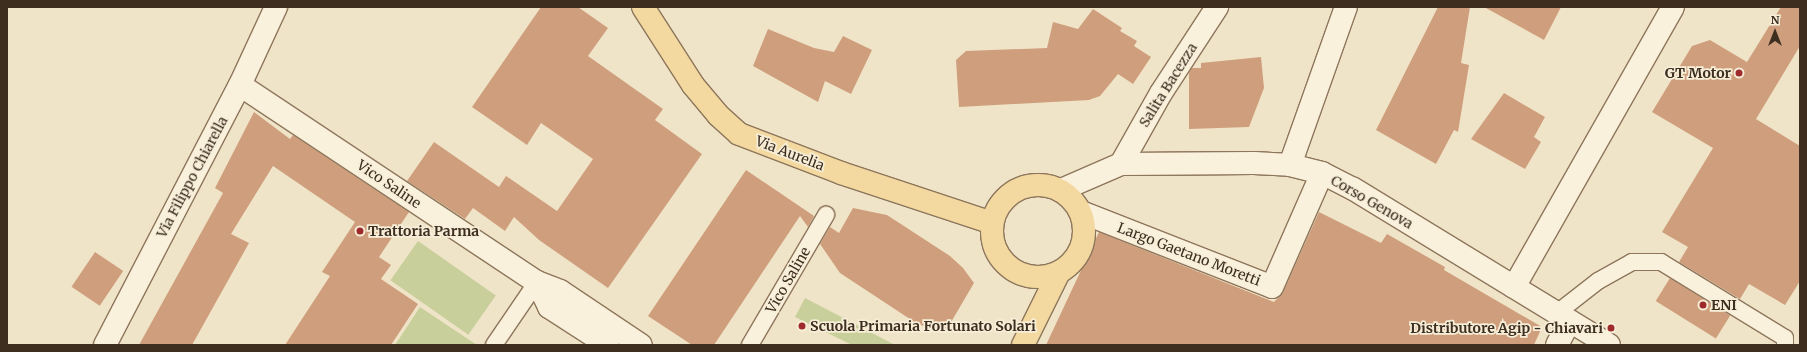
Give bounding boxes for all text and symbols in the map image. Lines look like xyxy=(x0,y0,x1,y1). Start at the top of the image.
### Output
north arrow xyxy=(1755,12,1795,52)
text: N xyxy=(1771,13,1779,27)
street label: Salita Bacezza xyxy=(1135,40,1201,130)
place label: GT Motor xyxy=(1665,65,1731,81)
marker: GT Motor xyxy=(1734,68,1744,78)
street label: Via Filippo Chiarella xyxy=(153,113,231,241)
street label: Via Aurelia xyxy=(753,132,827,174)
street label: Vico Saline xyxy=(354,156,424,212)
street label: Corso Genova xyxy=(1328,172,1416,232)
street label: Largo Gaetano Moretti xyxy=(1115,219,1263,289)
place label: Trattoria Parma xyxy=(368,223,479,239)
marker: Trattoria Parma xyxy=(355,226,365,236)
street label: Vico Saline xyxy=(762,244,814,316)
place label: ENI xyxy=(1711,297,1737,313)
marker: ENI xyxy=(1698,300,1708,310)
place label: Scuola Primaria Fortunato Solari xyxy=(810,318,1036,334)
place label: Distributore Agip - Chiavari xyxy=(1410,320,1603,336)
marker: Scuola Primaria Fortunato Solari xyxy=(797,321,807,331)
marker: Distributore Agip - Chiavari xyxy=(1606,323,1616,333)

